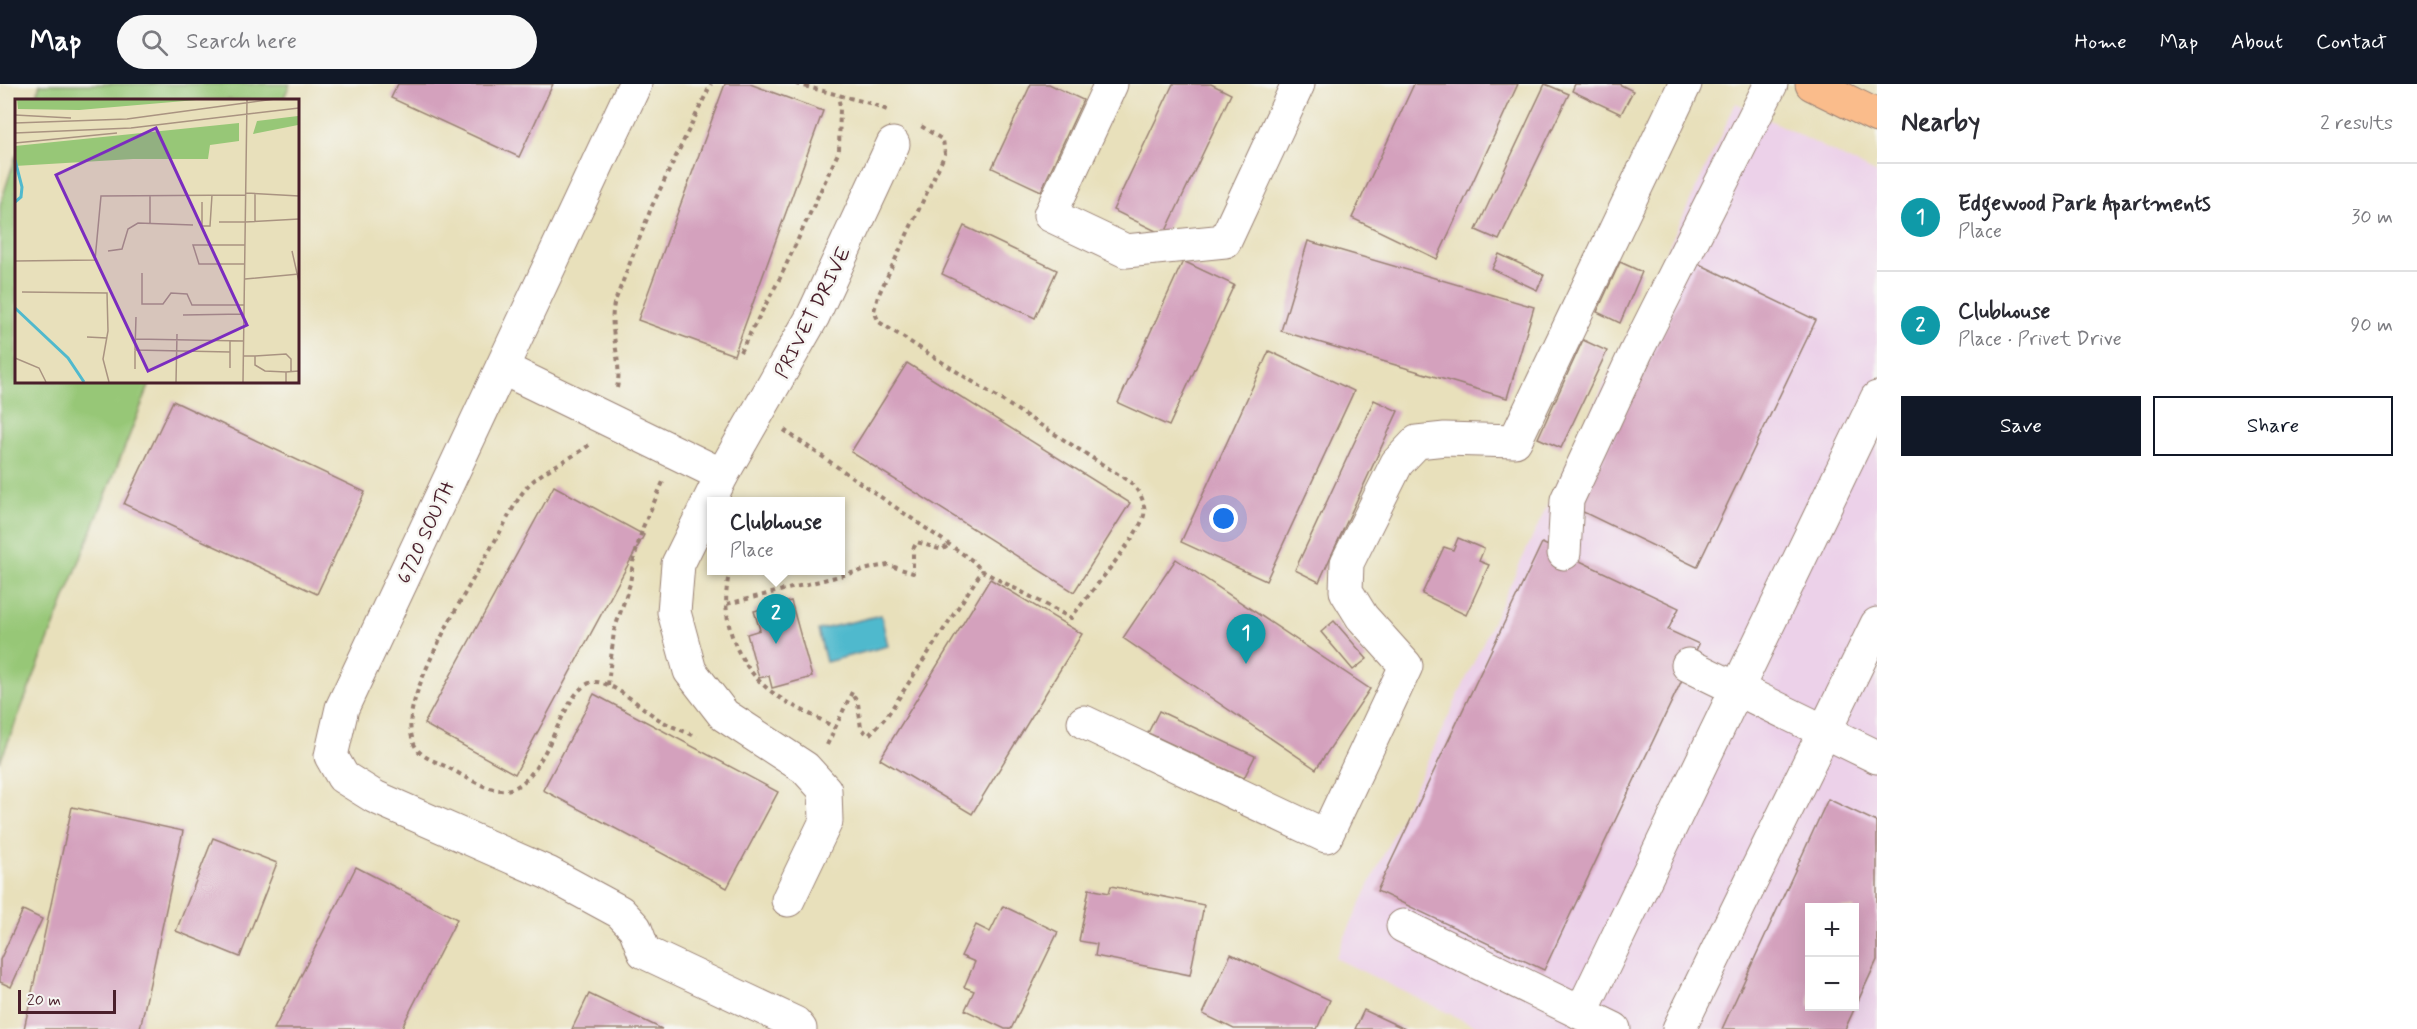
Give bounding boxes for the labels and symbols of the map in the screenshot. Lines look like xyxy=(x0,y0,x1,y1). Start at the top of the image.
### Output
inset map xyxy=(15,99,298,382)
street label: PRIVET DRIVE xyxy=(768,242,858,383)
street label: 6720 SOUTH xyxy=(391,477,462,588)
your location xyxy=(1209,504,1238,533)
pin: 2 xyxy=(756,594,796,644)
pin: 1 xyxy=(1226,614,1266,664)
scale bar xyxy=(18,987,116,1014)

